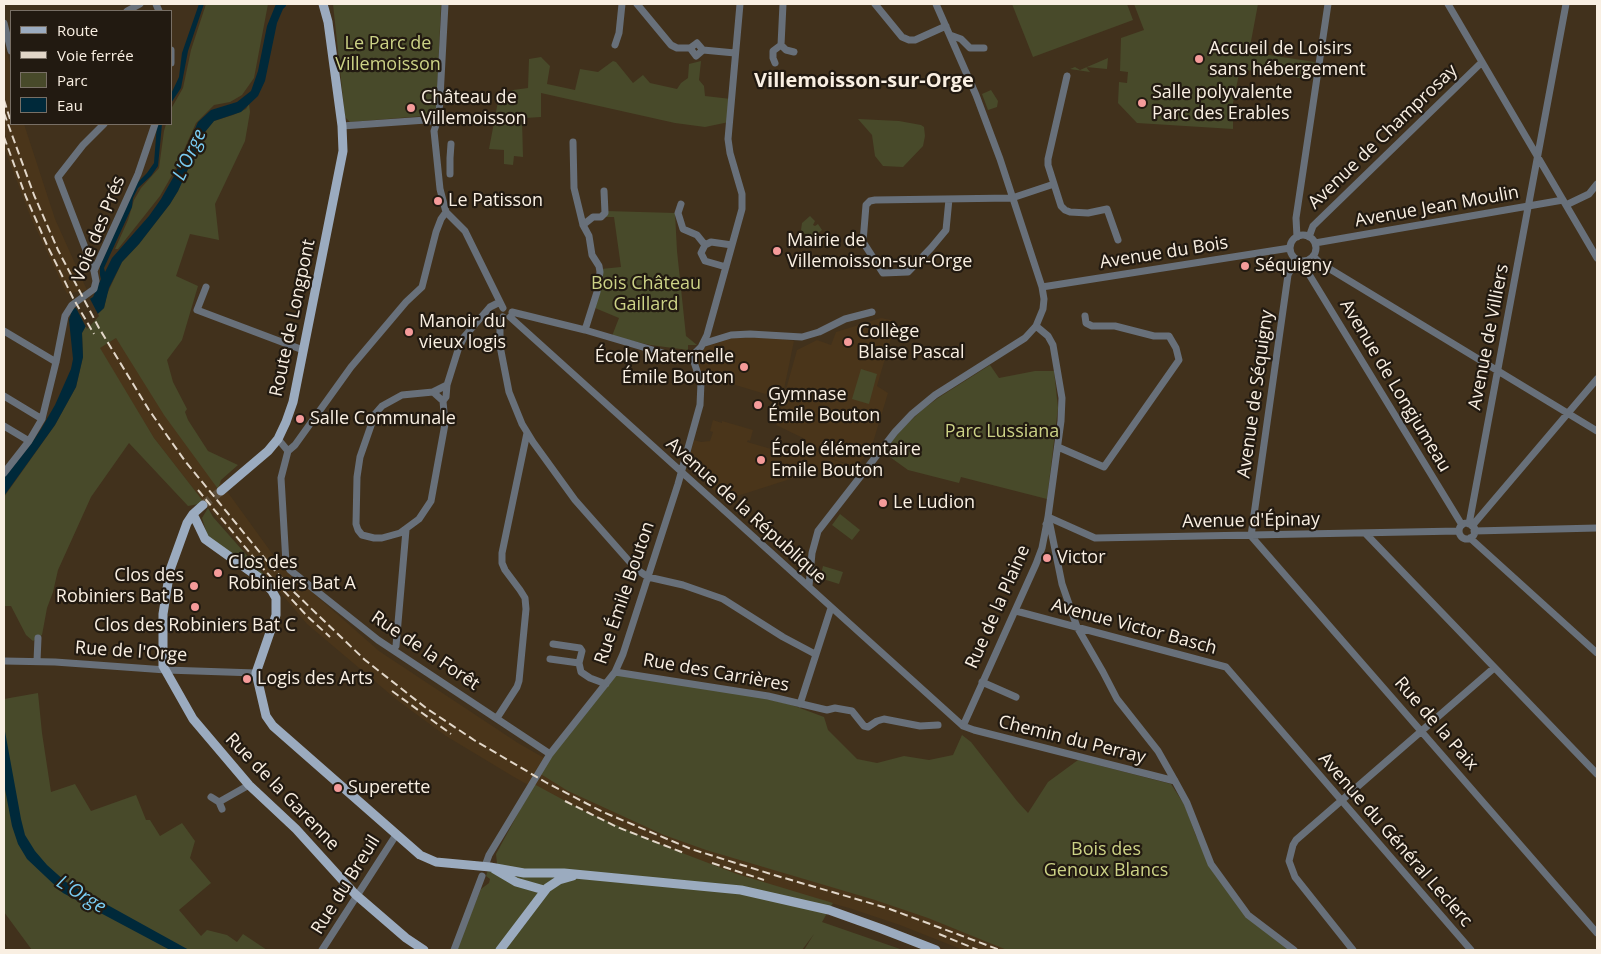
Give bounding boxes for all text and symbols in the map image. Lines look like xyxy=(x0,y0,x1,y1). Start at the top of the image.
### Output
legend xyxy=(10,10,172,125)
text: Route xyxy=(57,20,98,40)
park label: Le Parc de Villemoisson xyxy=(335,33,441,76)
place label: Accueil de Loisirs sans hébergement xyxy=(1209,38,1366,80)
text: Voie ferrée xyxy=(57,45,134,65)
marker: Accueil de Loisirs sans hébergement xyxy=(1193,53,1205,65)
street label: Avenue de Champrosay xyxy=(1304,60,1462,214)
district label: Villemoisson-sur-Orge xyxy=(754,69,974,93)
text: Parc xyxy=(57,70,88,90)
place label: Salle polyvalente Parc des Erables xyxy=(1152,82,1292,125)
place label: Château de Villemoisson xyxy=(421,87,527,130)
text: Eau xyxy=(57,95,83,115)
marker: Salle polyvalente Parc des Erables xyxy=(1136,97,1148,109)
marker: Château de Villemoisson xyxy=(405,102,417,114)
water label: L'Orge xyxy=(168,126,212,184)
street label: Voie des Prés xyxy=(68,173,130,285)
street label: Avenue Jean Moulin xyxy=(1353,182,1521,232)
place label: Le Patisson xyxy=(448,190,543,212)
marker: Le Patisson xyxy=(432,195,444,207)
place label: Mairie de Villemoisson-sur-Orge xyxy=(787,230,972,272)
street label: Avenue du Bois xyxy=(1098,232,1230,274)
street label: Route de Longpont xyxy=(266,237,320,399)
marker: Mairie de Villemoisson-sur-Orge xyxy=(771,245,783,257)
place label: Séquigny xyxy=(1255,255,1331,277)
marker: Séquigny xyxy=(1239,260,1251,272)
street label: Avenue de Villiers xyxy=(1464,262,1514,412)
park label: Bois Château Gaillard xyxy=(591,273,701,316)
street label: Avenue de Longjumeau xyxy=(1335,296,1455,476)
street label: Avenue de Séquigny xyxy=(1234,309,1278,479)
place label: Manoir du vieux logis xyxy=(419,311,506,354)
place label: Collège Blaise Pascal xyxy=(858,321,965,364)
marker: Manoir du vieux logis xyxy=(403,326,415,338)
marker: Collège Blaise Pascal xyxy=(842,336,854,348)
place label: École Maternelle Émile Bouton xyxy=(595,346,734,388)
marker: École Maternelle Émile Bouton xyxy=(738,361,750,373)
place label: Gymnase Émile Bouton xyxy=(768,384,880,426)
marker: Gymnase Émile Bouton xyxy=(752,399,764,411)
place label: Salle Communale xyxy=(310,408,456,430)
marker: Salle Communale xyxy=(294,413,306,425)
park label: Parc Lussiana xyxy=(945,421,1059,443)
street label: Avenue de la République xyxy=(662,433,830,589)
place label: École élémentaire Emile Bouton xyxy=(771,439,921,482)
marker: École élémentaire Emile Bouton xyxy=(755,454,767,466)
place label: Le Ludion xyxy=(893,492,975,514)
marker: Le Ludion xyxy=(877,497,889,509)
street label: Avenue d'Épinay xyxy=(1182,509,1320,533)
street label: Rue Émile Bouton xyxy=(590,519,660,667)
street label: Rue de la Plaine xyxy=(961,542,1035,672)
place label: Victor xyxy=(1057,547,1105,569)
place label: Clos des Robiniers Bat A xyxy=(228,552,356,594)
marker: Victor xyxy=(1041,552,1053,564)
place label: Clos des Robiniers Bat B xyxy=(56,565,184,608)
marker: Clos des Robiniers Bat A xyxy=(212,567,224,579)
marker: Clos des Robiniers Bat B xyxy=(188,580,200,592)
street label: Avenue Victor Basch xyxy=(1049,595,1219,659)
marker: Clos des Robiniers Bat C xyxy=(189,601,201,613)
street label: Rue de la Forêt xyxy=(367,607,483,695)
place label: Clos des Robiniers Bat C xyxy=(94,615,296,637)
street label: Rue de l'Orge xyxy=(74,637,188,667)
street label: Rue des Carrières xyxy=(641,650,791,696)
place label: Logis des Arts xyxy=(257,668,373,690)
marker: Logis des Arts xyxy=(241,673,253,685)
street label: Rue de la Paix xyxy=(1390,673,1482,775)
street label: Chemin du Perray xyxy=(996,711,1148,769)
street label: Rue de la Garenne xyxy=(221,729,343,855)
street label: Avenue du Général Leclerc xyxy=(1313,748,1477,932)
place label: Superette xyxy=(348,777,430,799)
marker: Superette xyxy=(332,782,344,794)
street label: Rue du Breuil xyxy=(307,831,385,939)
park label: Bois des Genoux Blancs xyxy=(1044,839,1168,882)
water label: L'Orge xyxy=(52,871,110,919)

